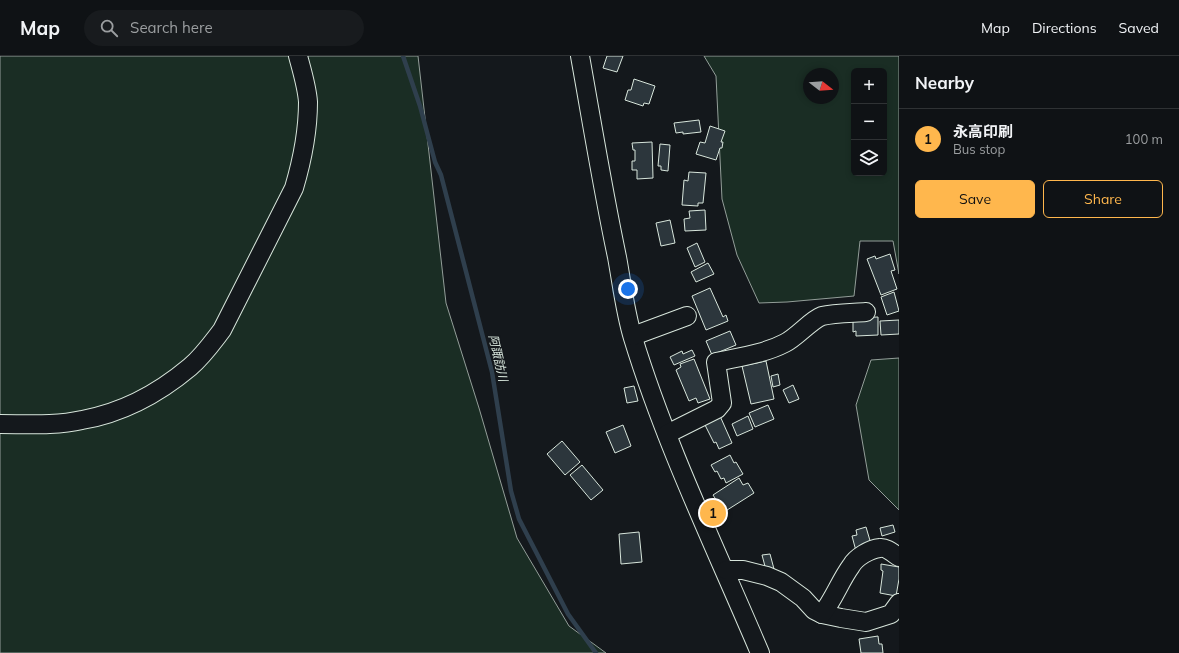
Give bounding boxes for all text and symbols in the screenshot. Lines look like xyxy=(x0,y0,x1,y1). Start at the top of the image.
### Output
search box xyxy=(84,10,364,46)
text: Map xyxy=(20,16,60,40)
icon: search xyxy=(98,17,120,39)
text: Search here xyxy=(130,18,213,37)
text: Map xyxy=(981,19,1010,37)
text: Directions xyxy=(1032,19,1097,37)
text: Saved xyxy=(1119,19,1159,37)
north arrow xyxy=(803,68,839,104)
map controls xyxy=(851,68,887,176)
button: + xyxy=(851,68,887,104)
text: Nearby xyxy=(915,72,974,93)
button: − xyxy=(851,104,887,140)
text: 永高印刷 xyxy=(953,122,1013,141)
text: 1 xyxy=(924,131,932,147)
text: 100 m xyxy=(1125,131,1163,147)
button: layers xyxy=(851,140,887,176)
text: Bus stop xyxy=(953,141,1005,157)
button: Save xyxy=(915,180,1035,218)
button: Share xyxy=(1043,180,1163,218)
your location xyxy=(618,279,638,299)
water label: 阿諏訪川 xyxy=(486,333,512,385)
pin: 1 xyxy=(700,498,726,528)

